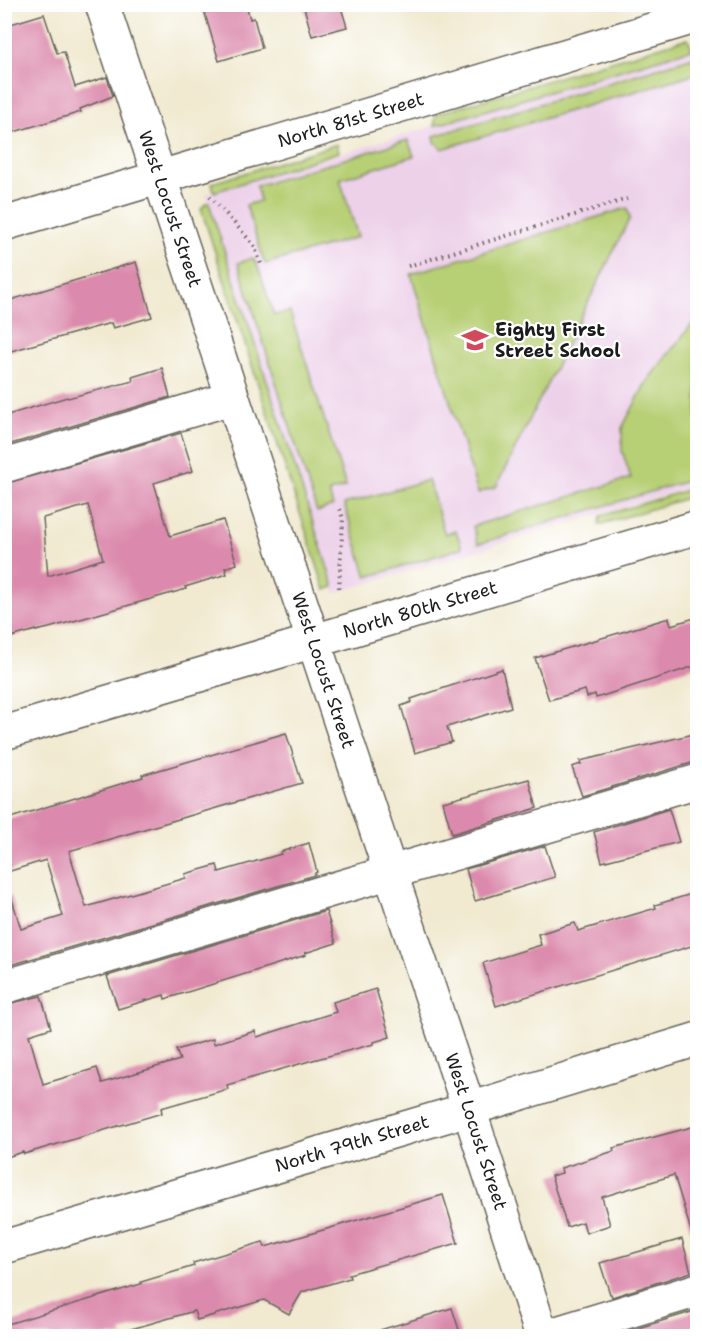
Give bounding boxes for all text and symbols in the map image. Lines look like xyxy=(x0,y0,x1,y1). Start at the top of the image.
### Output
street label: North 81st Street xyxy=(275,87,427,153)
street label: West Locust Street xyxy=(133,127,207,291)
place label: Eighty First Street School xyxy=(495,318,621,363)
school or university icon: Eighty First Street School xyxy=(460,325,490,355)
street label: North 80th Street xyxy=(340,575,500,644)
street label: West Locust Street xyxy=(286,589,361,752)
street label: West Locust Street xyxy=(439,1050,513,1213)
street label: North 79th Street xyxy=(272,1110,432,1178)

